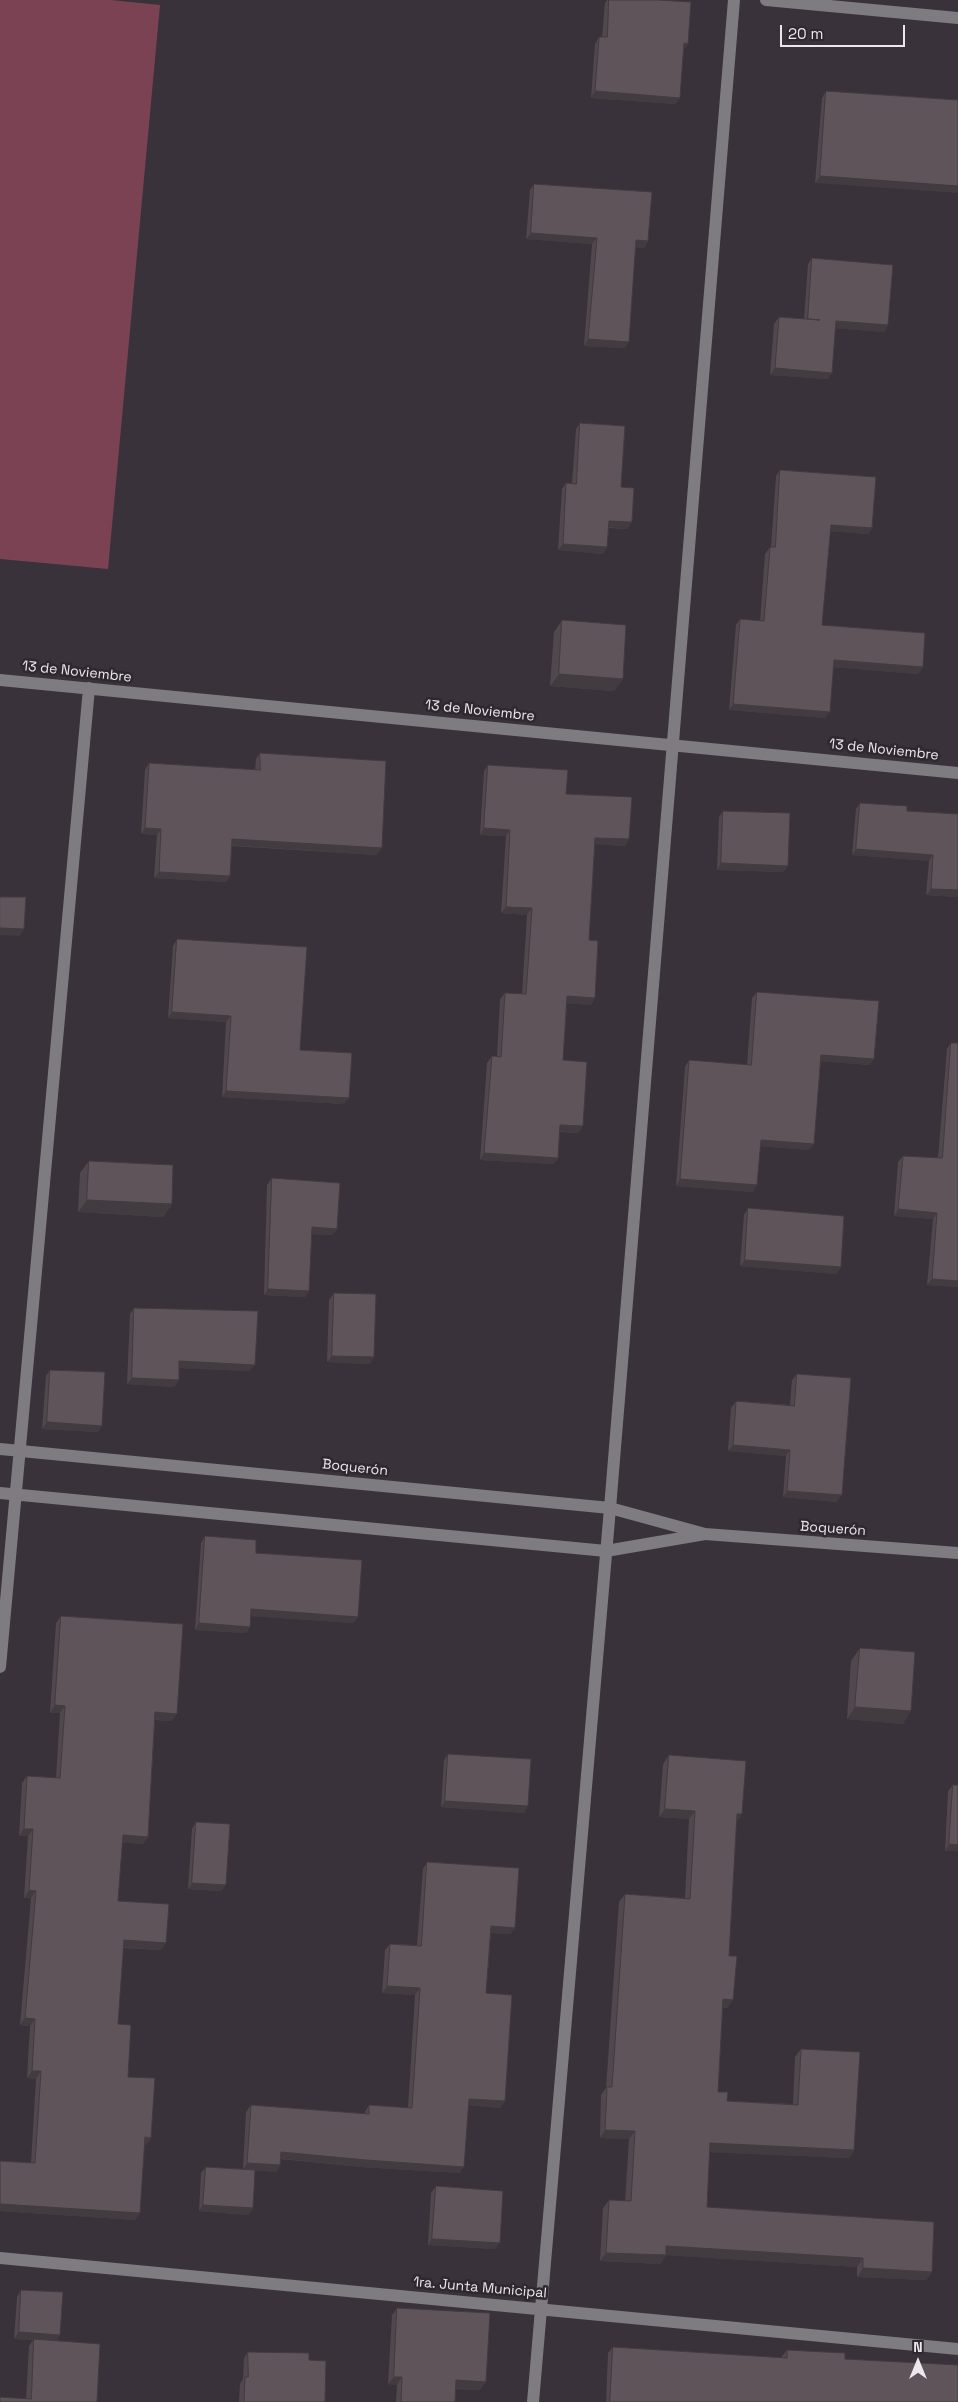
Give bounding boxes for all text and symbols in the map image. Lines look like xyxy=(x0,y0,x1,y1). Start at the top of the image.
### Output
scale bar xyxy=(783,15,908,47)
text: 20 m xyxy=(788,24,823,43)
street label: 13 de Noviembre xyxy=(21,658,133,686)
street label: 13 de Noviembre xyxy=(424,697,536,725)
street label: 13 de Noviembre xyxy=(828,736,940,764)
street label: Boquerón xyxy=(321,1456,389,1480)
street label: Boquerón xyxy=(799,1518,867,1540)
street label: 1ra. Junta Municipal xyxy=(413,2274,547,2302)
north arrow xyxy=(893,2337,943,2387)
text: N xyxy=(913,2338,923,2356)

